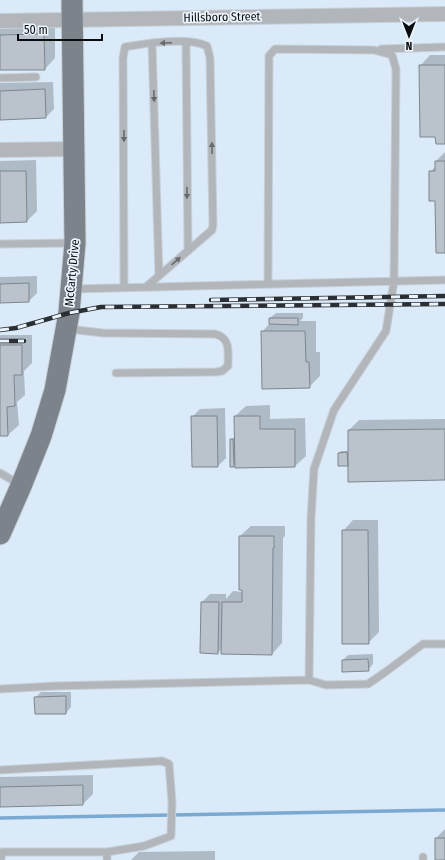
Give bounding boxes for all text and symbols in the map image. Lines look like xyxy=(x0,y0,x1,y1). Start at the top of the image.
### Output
street label: Hillsboro Street xyxy=(183,9,261,25)
scale bar xyxy=(18,16,102,42)
north arrow xyxy=(389,16,429,56)
text: 50 m xyxy=(24,23,48,37)
text: N xyxy=(406,39,412,52)
one-way arrow xyxy=(159,40,172,46)
one-way arrow xyxy=(150,90,157,102)
one-way arrow xyxy=(121,130,127,143)
one-way arrow xyxy=(209,141,215,154)
one-way arrow xyxy=(184,187,190,200)
street label: McCarty Drive xyxy=(62,239,82,307)
one-way arrow xyxy=(170,257,181,266)

